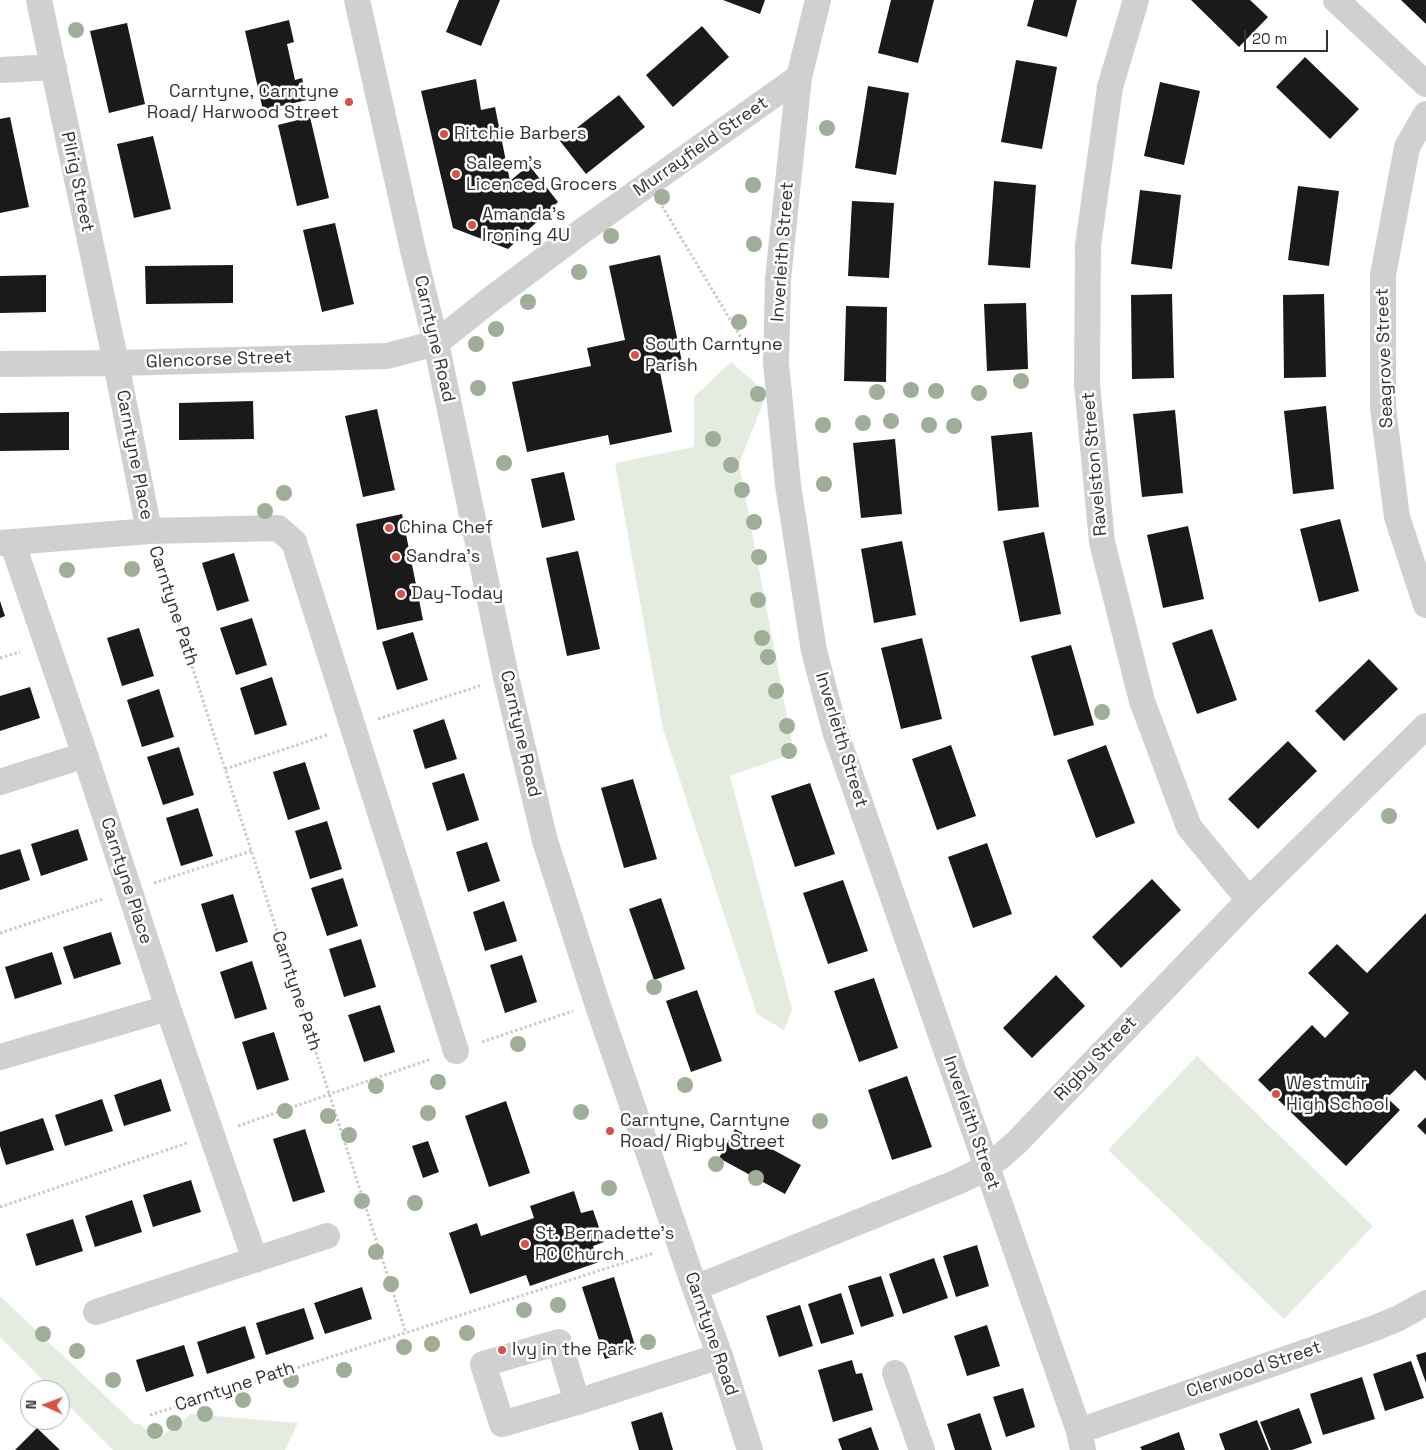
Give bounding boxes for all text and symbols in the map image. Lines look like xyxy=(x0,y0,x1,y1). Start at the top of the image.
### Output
scale bar xyxy=(1246,20,1330,52)
text: 20 m xyxy=(1252,29,1287,48)
place label: Carntyne, Carntyne Road/ Harwood Street xyxy=(147,81,339,124)
street label: Murrayfield Street xyxy=(630,92,772,202)
marker: Carntyne, Carntyne Road/ Harwood Street xyxy=(343,96,355,108)
place label: Ritchie Barbers xyxy=(454,123,587,145)
marker: Ritchie Barbers xyxy=(438,128,450,140)
street label: Pilrig Street xyxy=(56,130,98,234)
place label: Saleem's Licenced Grocers xyxy=(466,153,617,195)
marker: Saleem's Licenced Grocers xyxy=(450,168,462,180)
street label: Inverleith Street xyxy=(767,181,799,323)
place label: Amanda's Ironing 4U xyxy=(482,204,570,246)
marker: Amanda's Ironing 4U xyxy=(466,219,478,231)
street label: Carntyne Road xyxy=(409,274,459,404)
street label: Seagrove Street xyxy=(1372,288,1398,428)
place label: South Carntyne Parish xyxy=(645,334,783,376)
street label: Glencorse Street xyxy=(146,347,292,373)
marker: South Carntyne Parish xyxy=(629,349,641,361)
street label: Carntyne Place xyxy=(111,388,157,522)
street label: Ravelston Street xyxy=(1078,391,1112,537)
place label: China Chef xyxy=(399,517,493,539)
marker: China Chef xyxy=(383,522,395,534)
street label: Carntyne Path xyxy=(143,543,203,669)
place label: Sandra's xyxy=(406,546,480,568)
marker: Sandra's xyxy=(390,551,402,563)
place label: Day-Today xyxy=(411,583,503,605)
marker: Day-Today xyxy=(395,588,407,600)
street label: Carntyne Road xyxy=(495,669,545,799)
street label: Inverleith Street xyxy=(810,670,872,810)
street label: Carntyne Place xyxy=(95,815,157,947)
street label: Carntyne Path xyxy=(266,928,326,1054)
street label: Rigby Street xyxy=(1050,1012,1142,1106)
street label: Inverleith Street xyxy=(938,1053,1004,1193)
place label: Westmuir High School xyxy=(1286,1073,1389,1116)
marker: Westmuir High School xyxy=(1270,1088,1282,1100)
place label: Carntyne, Carntyne Road/ Rigby Street xyxy=(620,1110,790,1152)
marker: Carntyne, Carntyne Road/ Rigby Street xyxy=(604,1125,616,1137)
place label: St. Bernadette's RC Church xyxy=(535,1223,674,1266)
marker: St. Bernadette's RC Church xyxy=(519,1238,531,1250)
street label: Carntyne Road xyxy=(680,1269,742,1399)
street label: Clerwood Street xyxy=(1184,1337,1324,1403)
place label: Ivy in the Park xyxy=(512,1339,634,1361)
marker: Ivy in the Park xyxy=(496,1344,508,1356)
street label: Carntyne Path xyxy=(172,1357,298,1417)
north arrow xyxy=(20,1380,70,1430)
text: N xyxy=(22,1400,40,1410)

